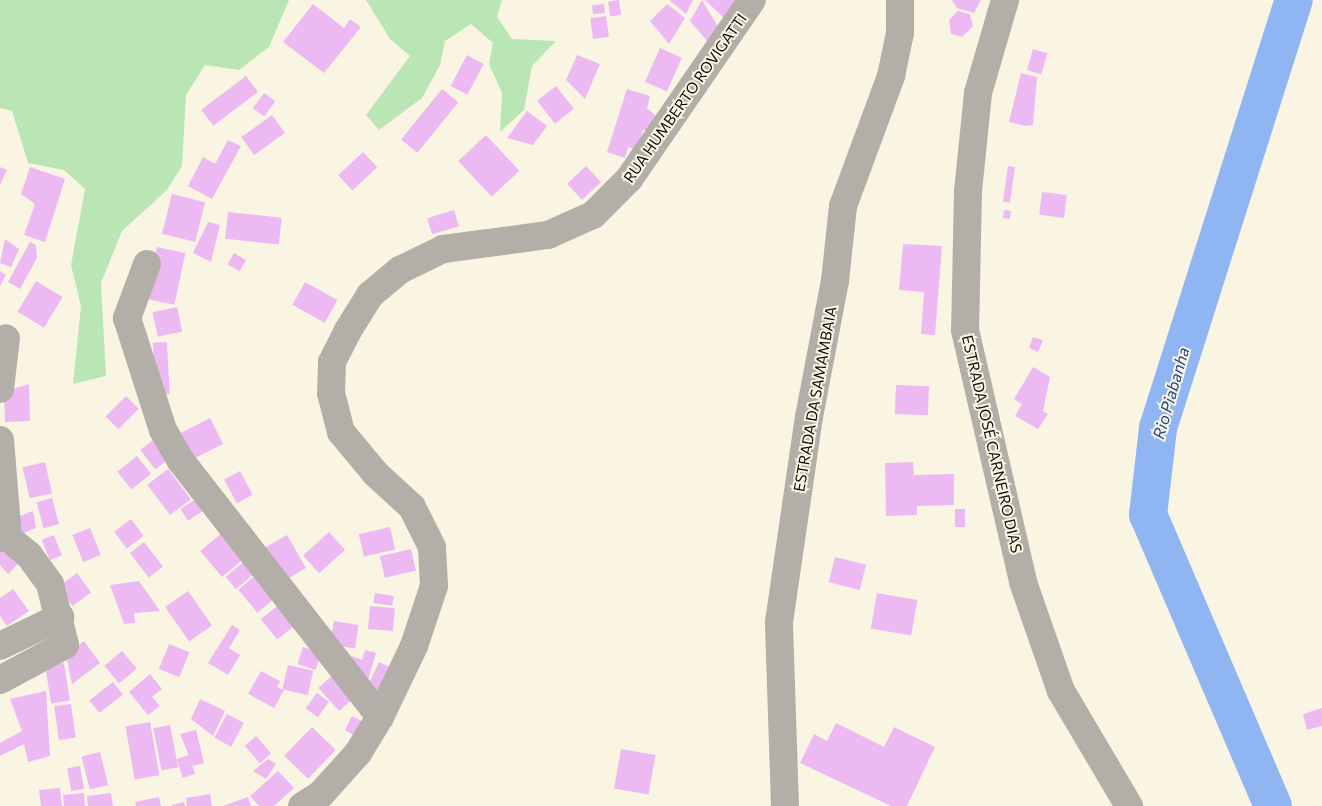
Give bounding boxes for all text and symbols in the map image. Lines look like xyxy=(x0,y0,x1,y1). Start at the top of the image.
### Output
street label: RUA HUMBERTO ROVIGATTI xyxy=(620,10,750,186)
street label: ESTRADA DA SAMAMBAIA xyxy=(790,305,840,493)
street label: ESTRADA JOSÉ CARNEIRO DIAS xyxy=(958,333,1026,555)
water label: Rio Piabanha xyxy=(1149,345,1193,441)

